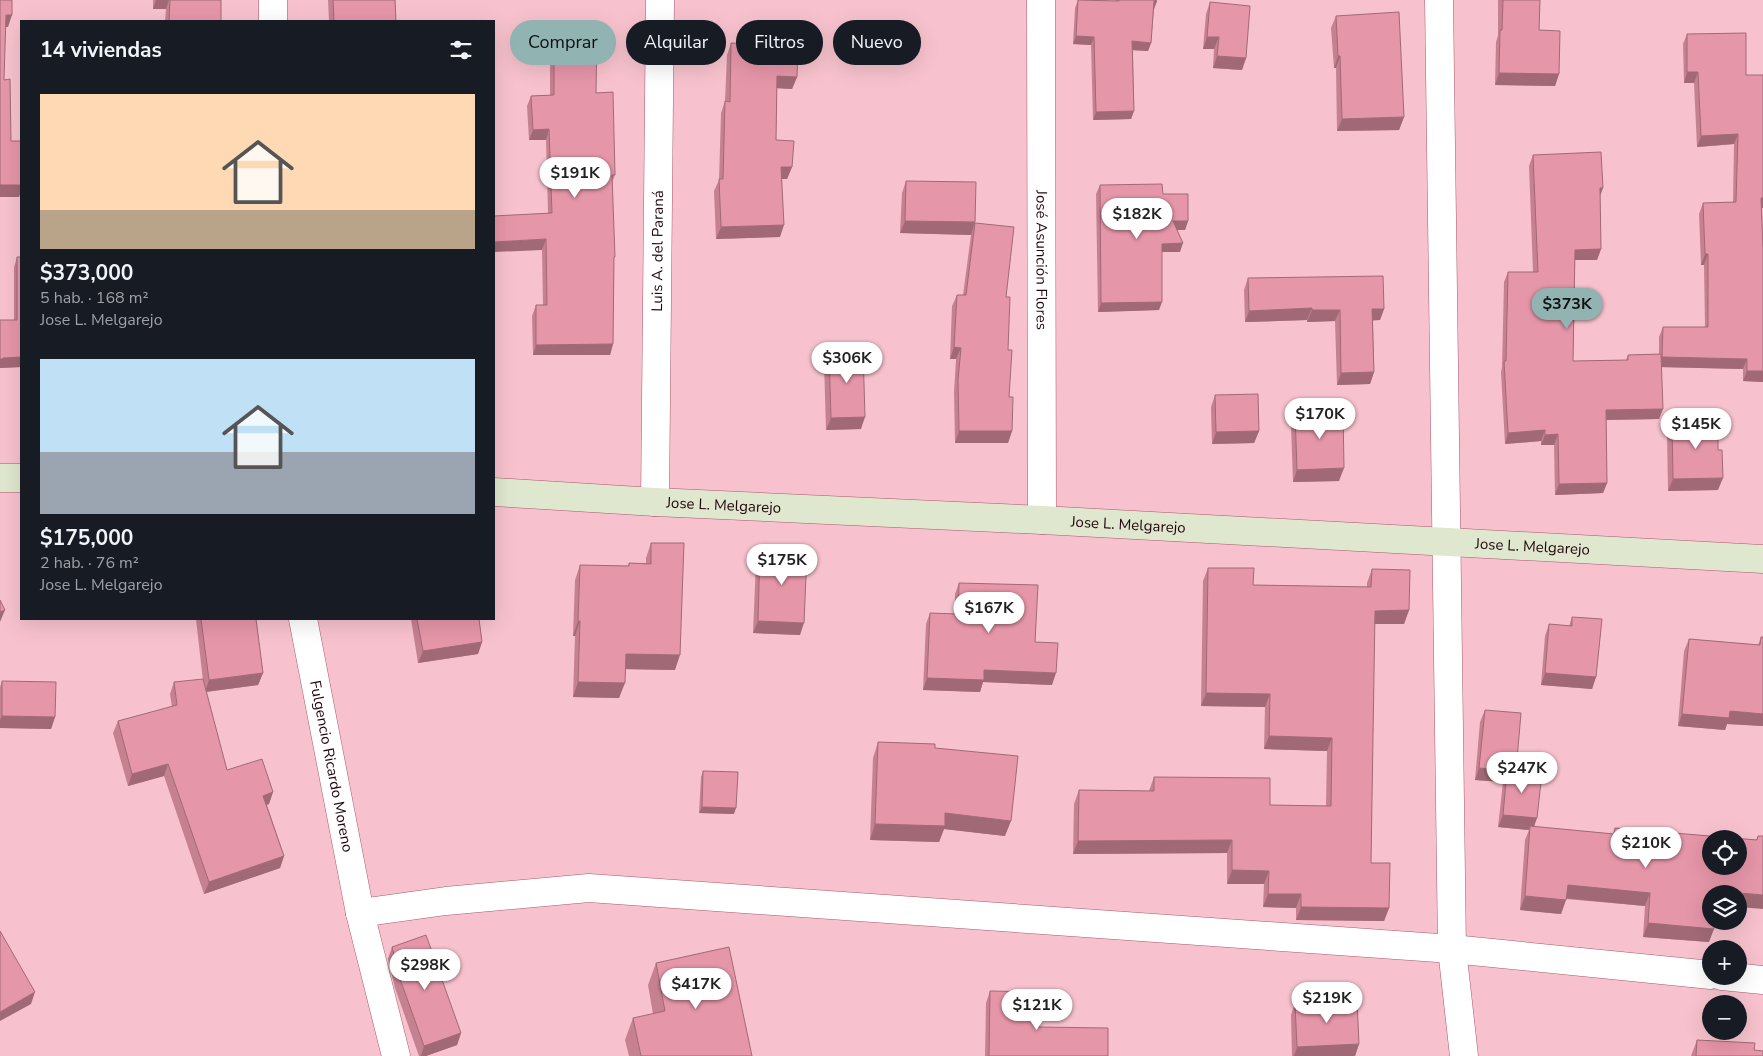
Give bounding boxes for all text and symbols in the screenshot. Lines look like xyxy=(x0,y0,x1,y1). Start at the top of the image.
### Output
chip: Comprar xyxy=(510,20,616,65)
chip: Alquilar xyxy=(626,20,726,65)
chip: Filtros xyxy=(736,20,823,65)
chip: Nuevo xyxy=(833,20,921,65)
text: 14 viviendas xyxy=(40,36,162,64)
icon: filters xyxy=(447,36,475,64)
icon: home xyxy=(213,127,303,217)
pin: $191K xyxy=(540,156,610,199)
text: $191K xyxy=(550,162,600,184)
street label: José Asunción Flores xyxy=(1031,189,1052,330)
street label: Luis A. del Paraná xyxy=(647,190,668,312)
pin: $182K xyxy=(1102,198,1172,240)
text: $182K xyxy=(1112,203,1162,225)
text: $373,000 xyxy=(40,259,133,287)
text: 5 hab. · 168 m² xyxy=(40,287,148,309)
pin: $373K xyxy=(1532,288,1602,330)
text: $373K xyxy=(1542,293,1592,315)
text: Jose L. Melgarejo xyxy=(40,309,163,331)
pin: $306K xyxy=(812,342,882,384)
text: $306K xyxy=(822,347,872,369)
icon: home xyxy=(213,392,303,482)
pin: $170K xyxy=(1285,398,1355,440)
text: $170K xyxy=(1295,403,1345,425)
pin: $145K xyxy=(1661,408,1731,450)
text: $145K xyxy=(1671,413,1721,435)
street label: Jose L. Melgarejo xyxy=(665,492,782,518)
street label: Jose L. Melgarejo xyxy=(1069,512,1186,538)
text: $175,000 xyxy=(40,524,133,552)
street label: Jose L. Melgarejo xyxy=(1474,533,1591,560)
pin: $175K xyxy=(747,544,817,586)
text: $175K xyxy=(757,549,807,571)
text: 2 hab. · 76 m² xyxy=(40,552,139,574)
text: Jose L. Melgarejo xyxy=(40,574,163,596)
pin: $167K xyxy=(954,592,1024,634)
text: $167K xyxy=(964,597,1014,619)
street label: Fulgencio Ricardo Moreno xyxy=(305,679,358,854)
pin: $247K xyxy=(1487,752,1557,794)
text: $247K xyxy=(1497,757,1547,779)
pin: $210K xyxy=(1611,826,1681,869)
map controls xyxy=(1702,830,1747,1040)
button: locate xyxy=(1702,830,1747,875)
text: $210K xyxy=(1621,832,1671,854)
button: layers xyxy=(1702,885,1747,930)
button: + xyxy=(1702,940,1747,985)
pin: $298K xyxy=(390,948,460,991)
text: $298K xyxy=(400,954,450,976)
pin: $417K xyxy=(661,968,731,1010)
text: $417K xyxy=(671,973,721,995)
pin: $219K xyxy=(1292,982,1362,1024)
text: $219K xyxy=(1302,987,1352,1009)
pin: $121K xyxy=(1002,988,1072,1031)
text: $121K xyxy=(1012,994,1062,1016)
button: − xyxy=(1702,995,1747,1040)

